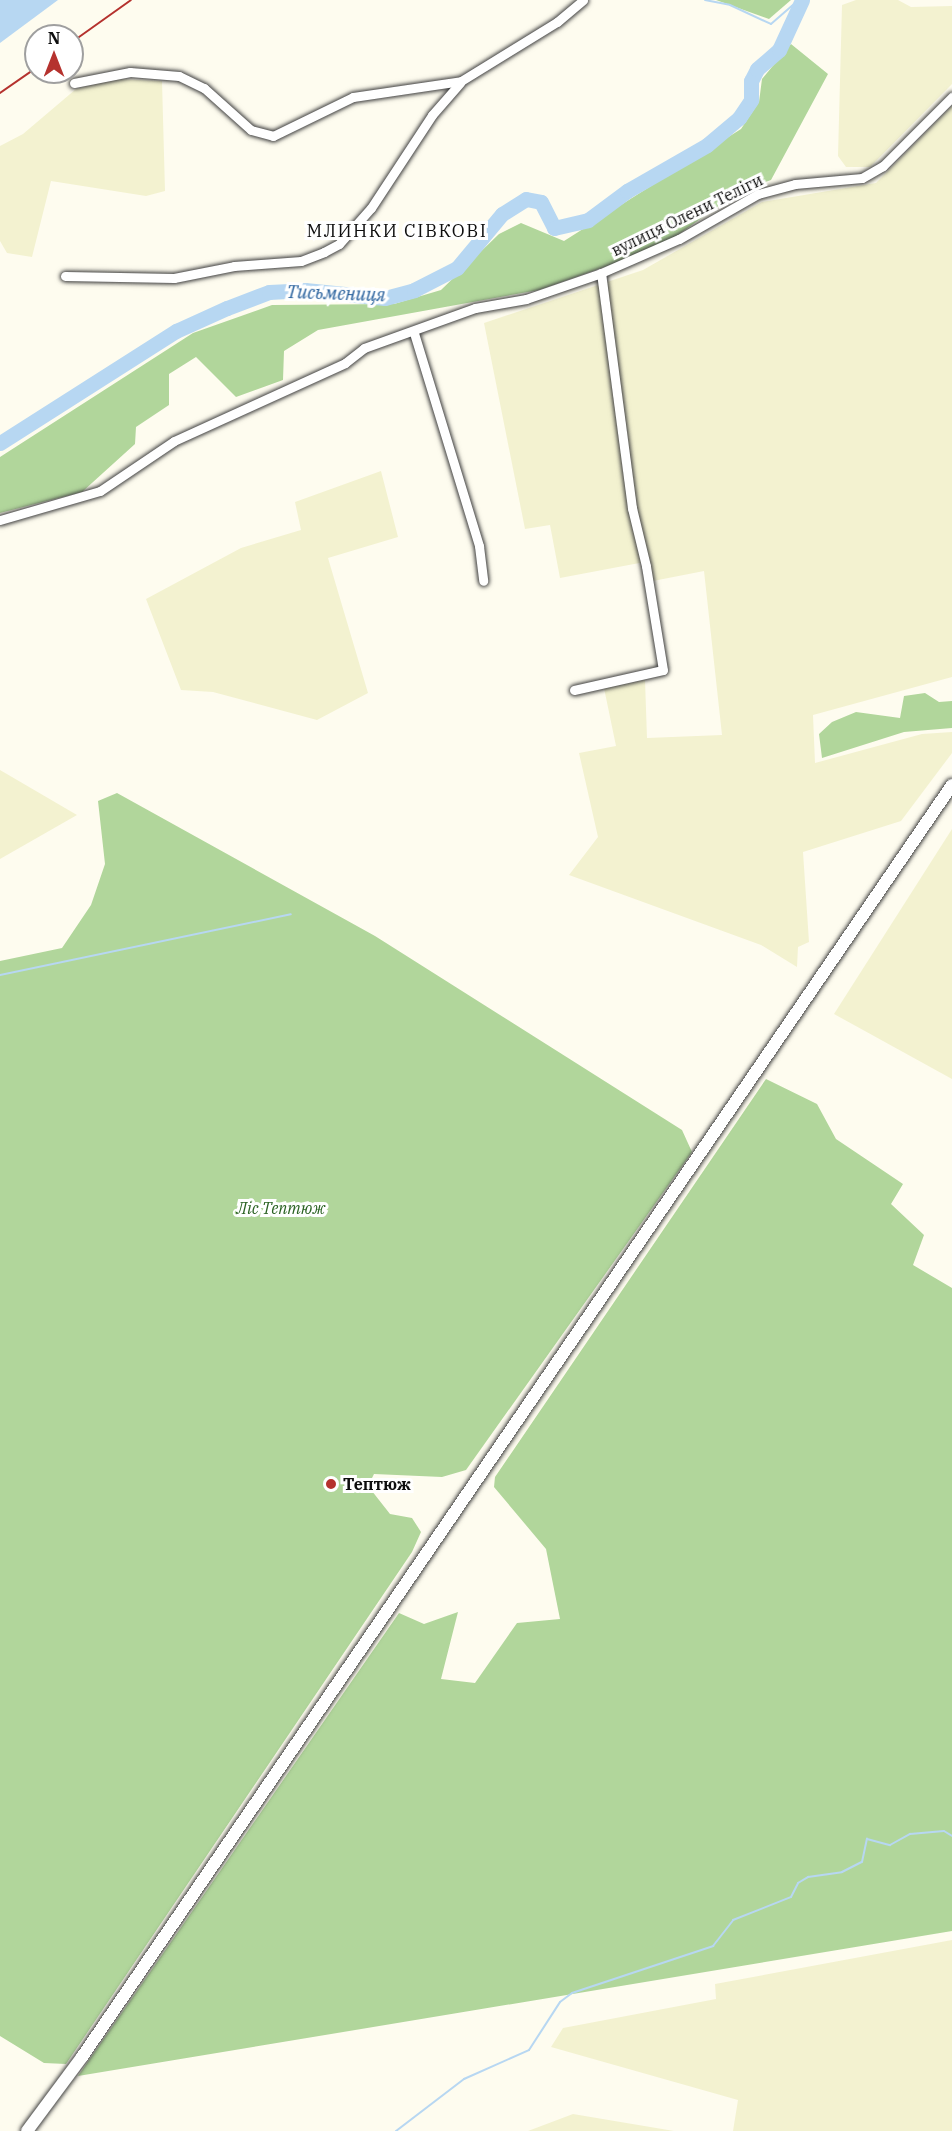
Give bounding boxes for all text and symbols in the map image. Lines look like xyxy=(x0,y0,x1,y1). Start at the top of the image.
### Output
north arrow xyxy=(24,24,84,84)
text: N xyxy=(48,28,60,48)
street label: вулиця Олени Теліги xyxy=(608,170,766,260)
district label: МЛИНКИ СІВКОВІ xyxy=(306,220,488,242)
water label: Тисьмениця xyxy=(286,281,386,307)
park label: Ліс Тептюж xyxy=(237,1198,325,1218)
place label: Тептюж xyxy=(343,1474,411,1494)
marker: Тептюж xyxy=(324,1477,338,1491)

